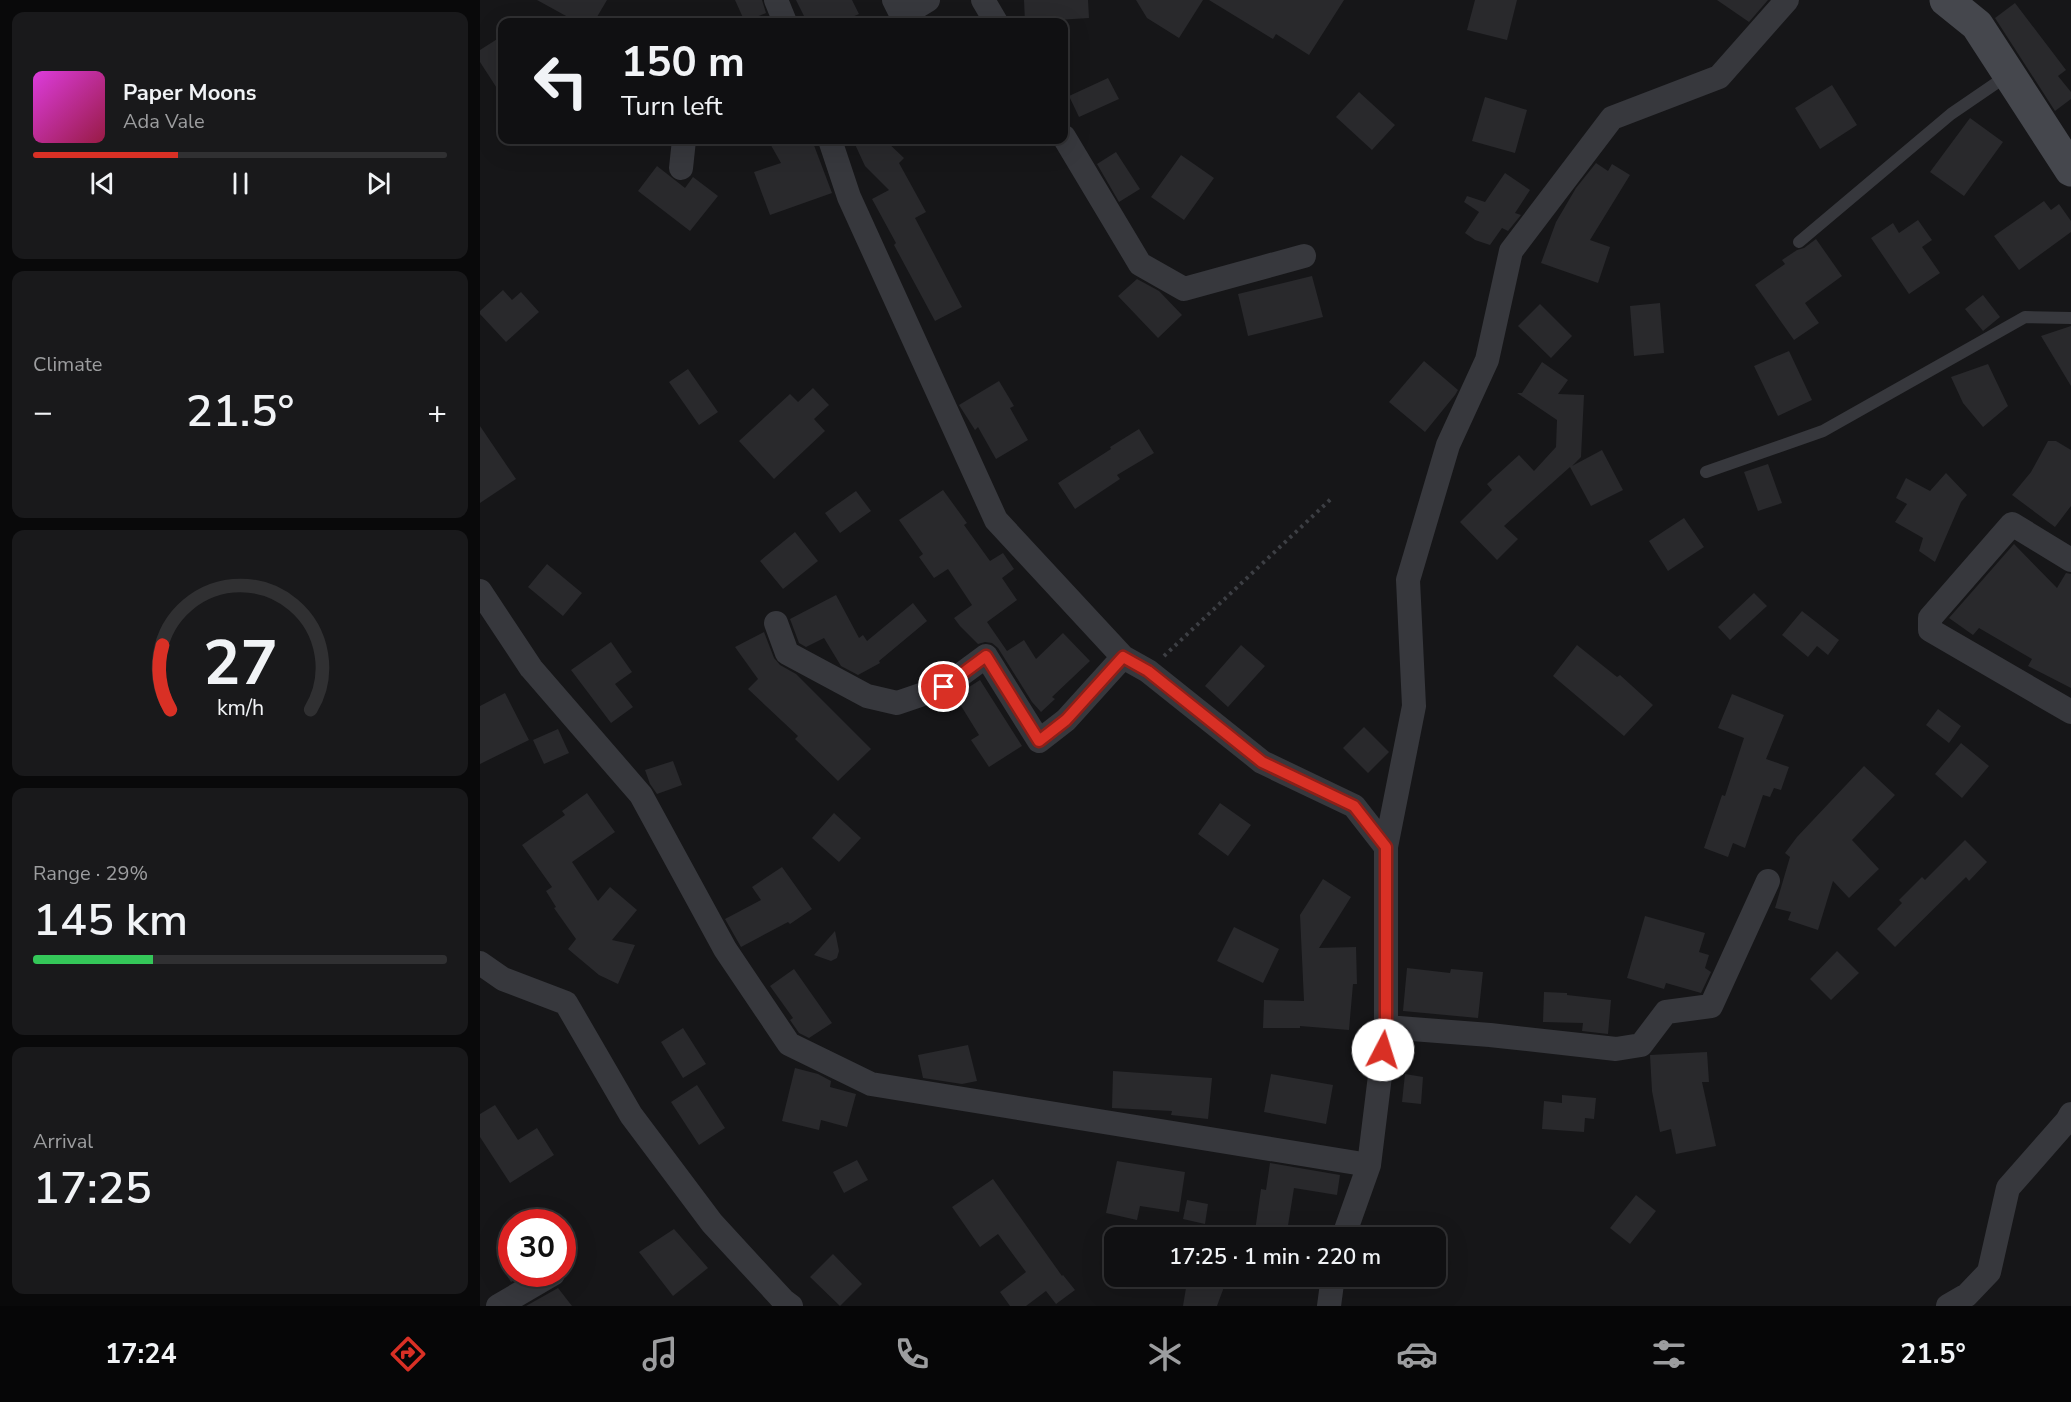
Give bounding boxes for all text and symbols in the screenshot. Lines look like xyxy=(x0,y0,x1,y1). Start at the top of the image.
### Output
text: 150 m xyxy=(621,34,745,91)
icon: left xyxy=(522,42,600,120)
text: Paper Moons xyxy=(123,78,257,108)
text: Turn left xyxy=(621,88,722,125)
text: Ada Vale xyxy=(123,108,205,135)
icon: previous xyxy=(86,167,119,200)
icon: pause xyxy=(224,167,257,200)
icon: next xyxy=(362,167,395,200)
text: Climate xyxy=(33,351,102,378)
text: 21.5° xyxy=(186,381,294,442)
text: − xyxy=(33,390,53,435)
text: + xyxy=(427,390,447,435)
text: 27 xyxy=(203,621,277,706)
pin xyxy=(918,661,969,712)
icon: arrive xyxy=(927,670,960,703)
text: km/h xyxy=(216,693,264,723)
text: Range · 29% xyxy=(33,860,148,887)
text: 145 km xyxy=(33,890,188,951)
position arrow xyxy=(1351,1018,1415,1082)
text: Arrival xyxy=(33,1128,93,1155)
text: 17:25 xyxy=(33,1158,152,1219)
speed limit sign: 30 xyxy=(498,1209,576,1287)
text: 17:25 · 1 min · 220 m xyxy=(1169,1242,1381,1272)
icon: directions xyxy=(387,1333,429,1375)
icon: music xyxy=(639,1333,681,1375)
icon: phone xyxy=(891,1333,933,1375)
icon: climate xyxy=(1144,1333,1186,1375)
icon: car xyxy=(1396,1333,1438,1375)
icon: filters xyxy=(1648,1333,1690,1375)
text: 17:24 xyxy=(105,1336,177,1373)
text: 21.5° xyxy=(1900,1336,1966,1373)

